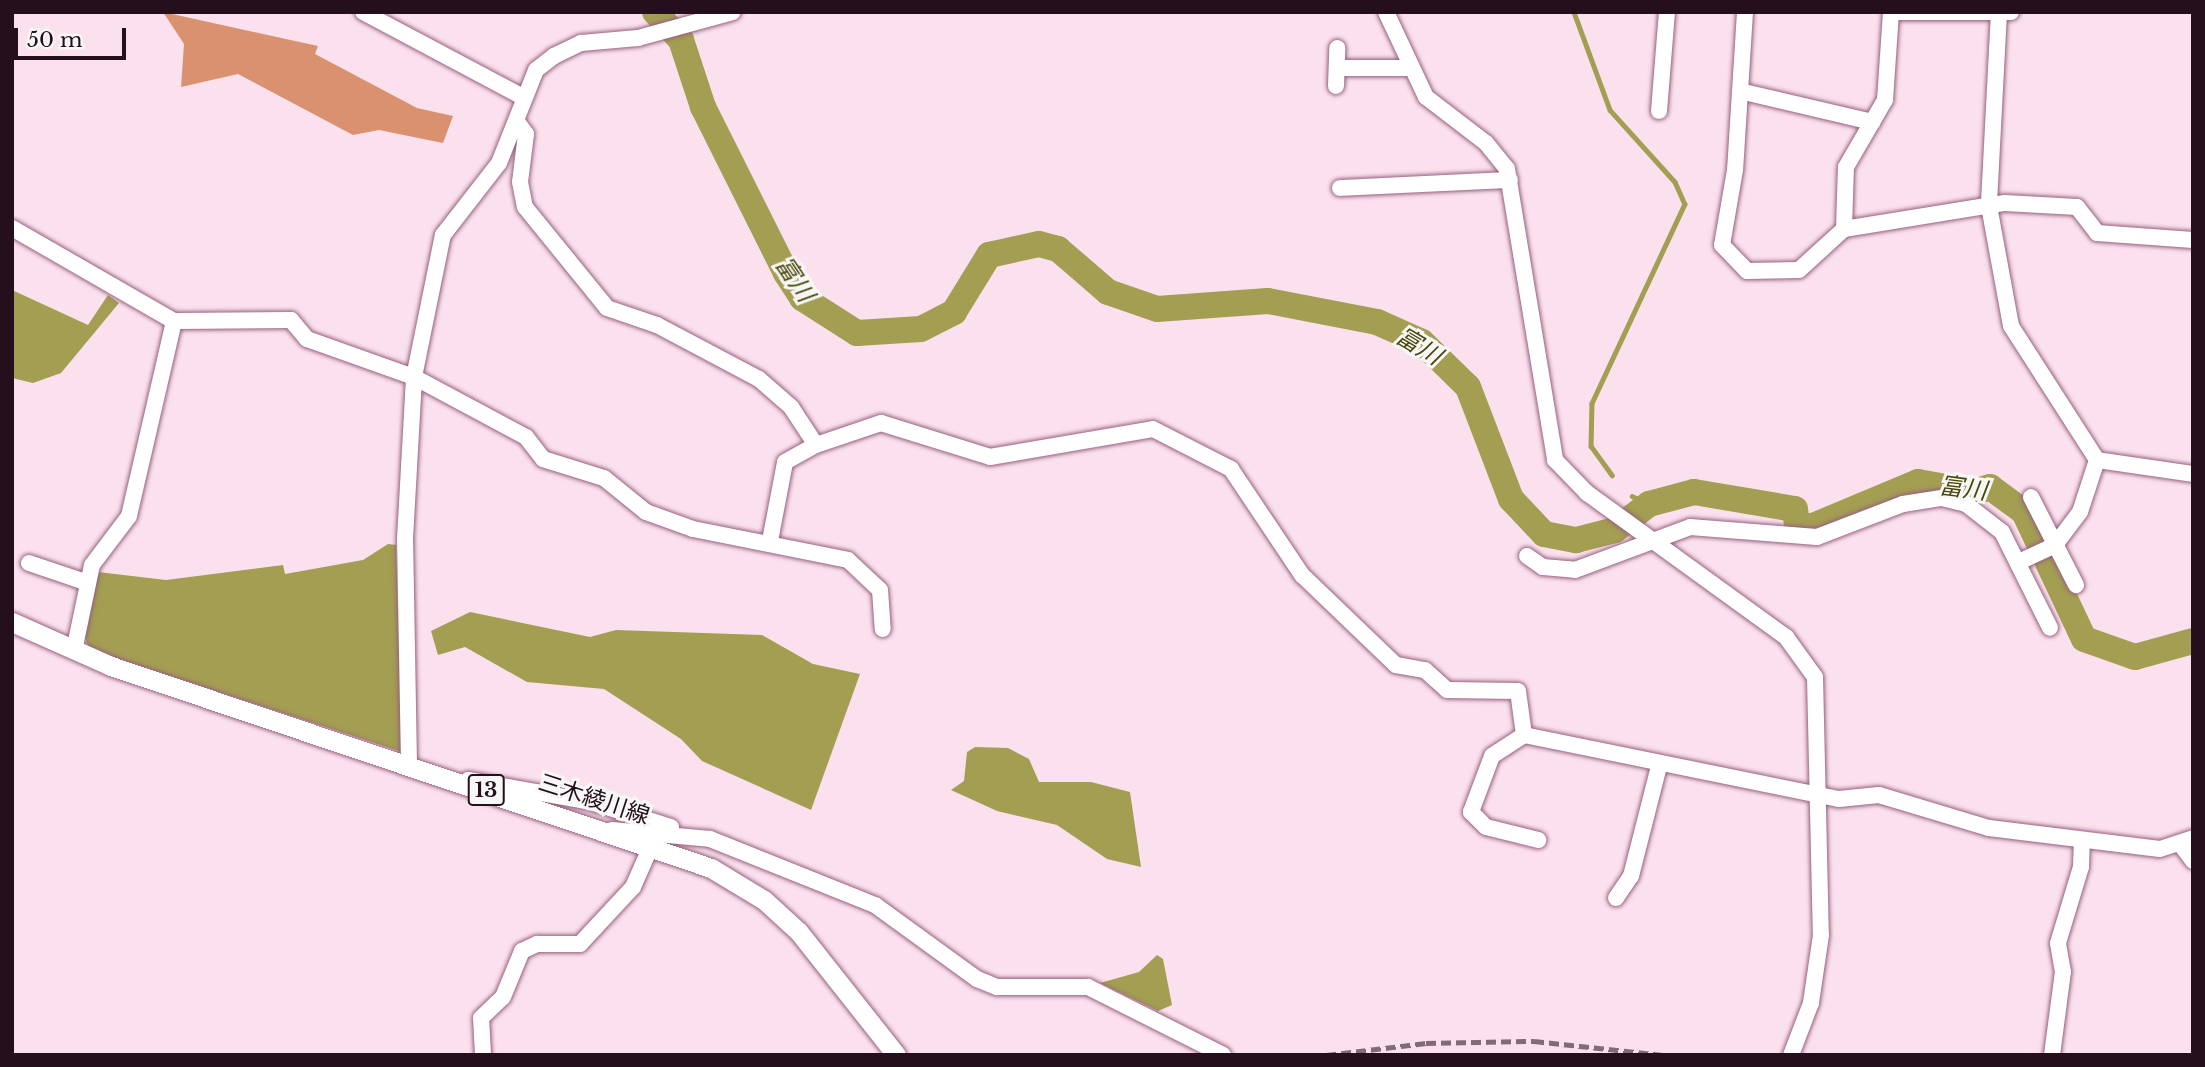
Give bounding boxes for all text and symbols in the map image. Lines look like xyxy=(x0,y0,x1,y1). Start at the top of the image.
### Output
scale bar xyxy=(18,14,130,58)
text: 50 m xyxy=(27,27,82,53)
water label: 富川 xyxy=(770,251,820,307)
water label: 富川 xyxy=(1391,321,1447,371)
water label: 富川 xyxy=(1937,471,1989,505)
street label: 三木綾川線 xyxy=(535,768,653,830)
road number: 13 xyxy=(467,772,505,808)

